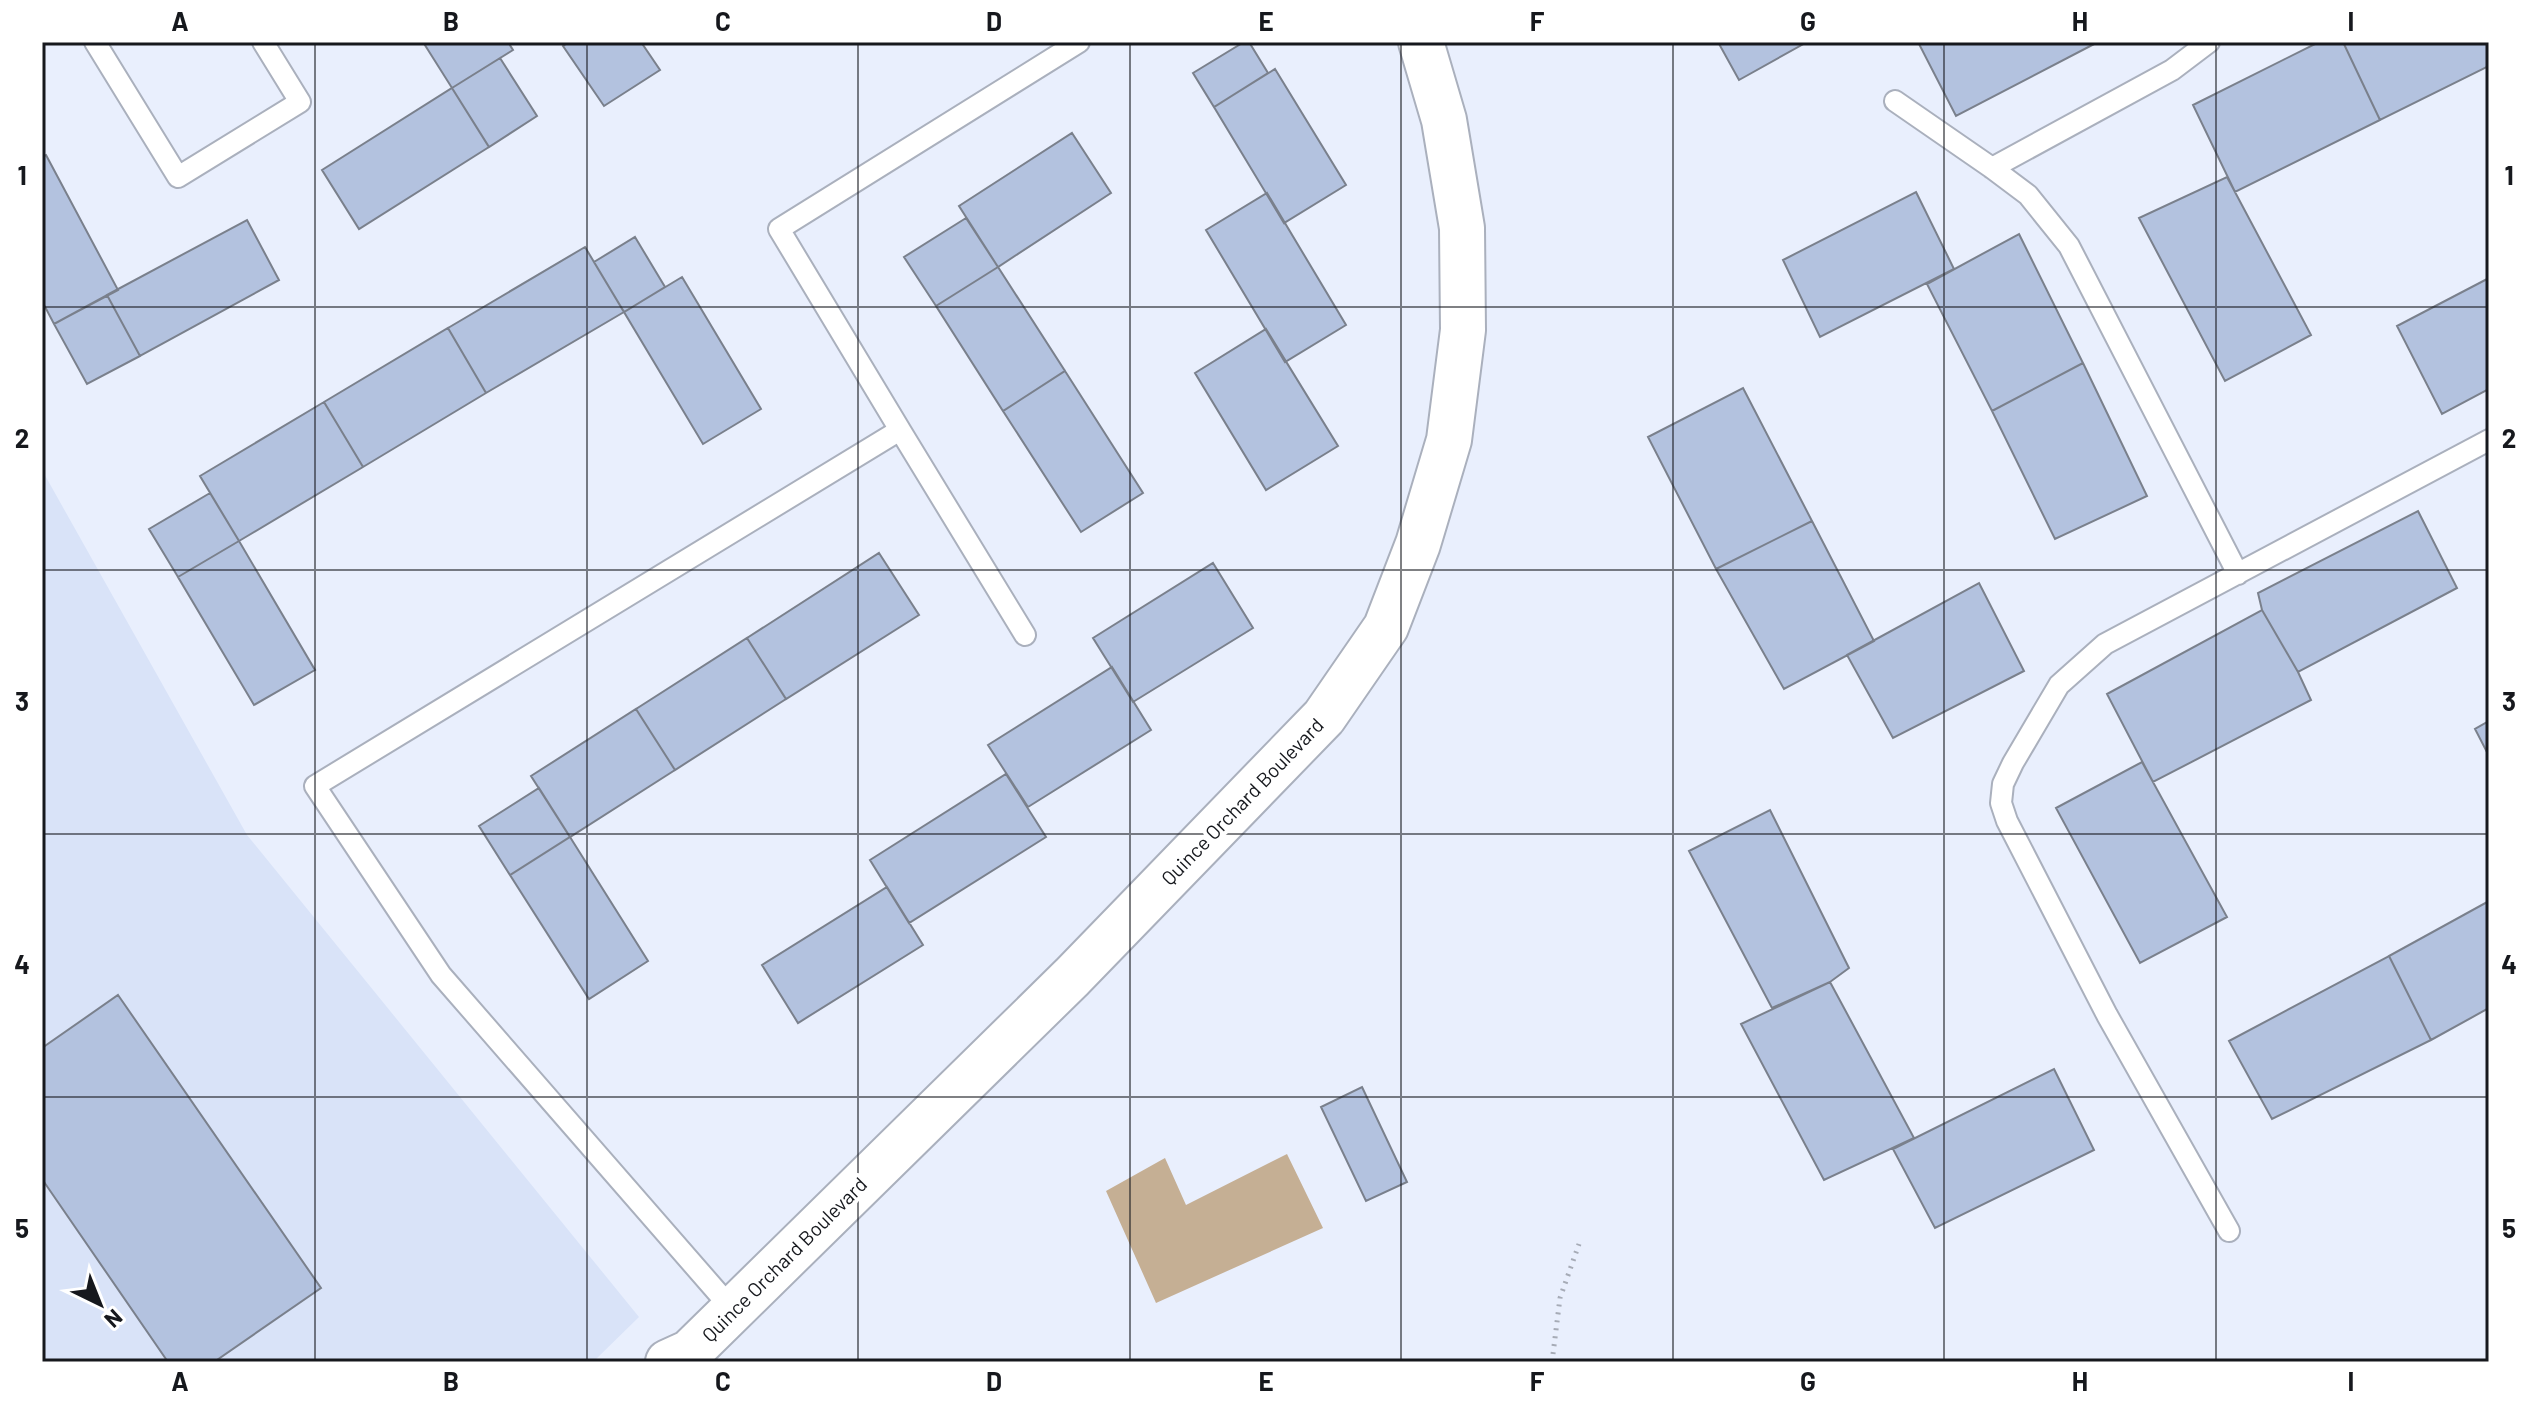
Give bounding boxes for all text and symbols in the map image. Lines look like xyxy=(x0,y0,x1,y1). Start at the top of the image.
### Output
text: A xyxy=(171,5,189,36)
text: B xyxy=(443,5,459,36)
text: C xyxy=(715,5,731,36)
text: D xyxy=(986,5,1002,36)
text: E xyxy=(1258,5,1274,36)
text: F xyxy=(1530,5,1545,36)
text: G xyxy=(1800,5,1816,36)
text: H xyxy=(2072,5,2088,36)
text: I xyxy=(2348,5,2354,36)
text: 1 xyxy=(17,159,27,190)
text: 1 xyxy=(2504,159,2514,190)
text: 2 xyxy=(15,422,29,453)
text: 2 xyxy=(2502,422,2516,453)
text: 3 xyxy=(15,685,29,716)
text: 3 xyxy=(2502,685,2516,716)
street label: Quince Orchard Boulevard xyxy=(1156,713,1328,889)
text: 4 xyxy=(14,948,30,979)
text: 4 xyxy=(2501,948,2517,979)
street label: Quince Orchard Boulevard xyxy=(697,1172,871,1346)
text: 5 xyxy=(15,1212,29,1243)
text: 5 xyxy=(2502,1212,2516,1243)
north arrow xyxy=(60,1264,140,1344)
text: N xyxy=(100,1305,129,1334)
text: A xyxy=(171,1365,189,1396)
text: B xyxy=(443,1365,459,1396)
text: C xyxy=(715,1365,731,1396)
text: D xyxy=(986,1365,1002,1396)
text: E xyxy=(1258,1365,1274,1396)
text: F xyxy=(1530,1365,1545,1396)
text: G xyxy=(1800,1365,1816,1396)
text: H xyxy=(2072,1365,2088,1396)
text: I xyxy=(2348,1365,2354,1396)

